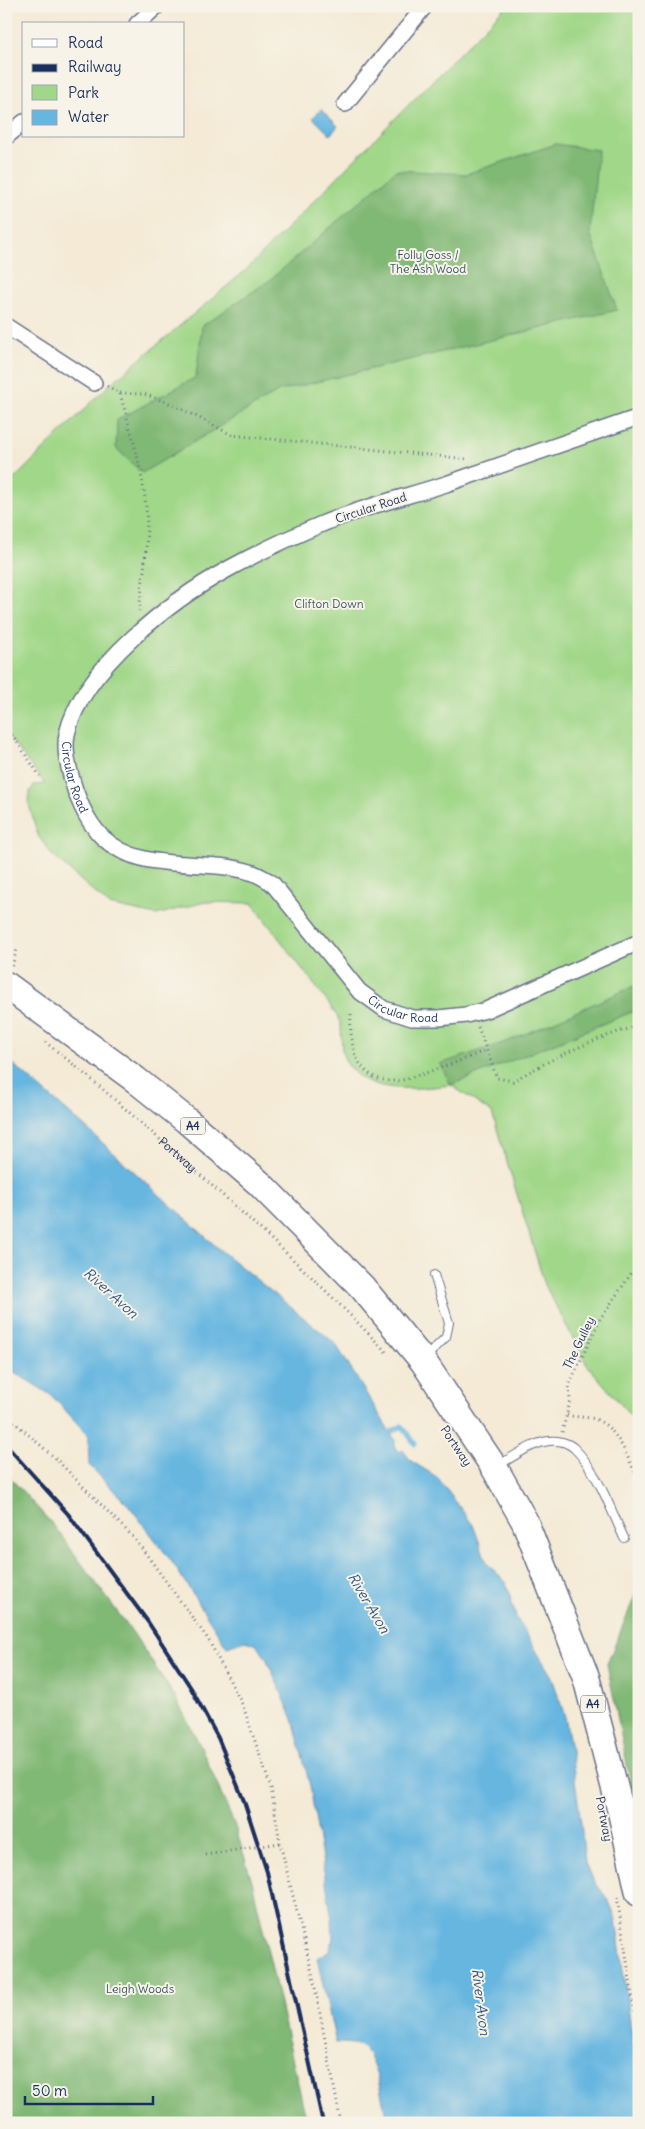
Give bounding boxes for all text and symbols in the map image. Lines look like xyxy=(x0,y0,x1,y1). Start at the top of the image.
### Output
legend xyxy=(22,22,185,138)
text: Road xyxy=(68,33,103,52)
text: Railway xyxy=(68,57,122,76)
text: Park xyxy=(68,83,99,102)
text: Water xyxy=(68,107,109,126)
park label: Folly Goss / The Ash Wood xyxy=(390,247,466,276)
street label: Circular Road xyxy=(333,489,408,526)
park label: Clifton Down xyxy=(294,596,364,611)
street label: Circular Road xyxy=(59,741,92,815)
street label: Circular Road xyxy=(365,992,438,1025)
road number: A4 xyxy=(180,1118,206,1134)
street label: Portway xyxy=(156,1134,200,1175)
water label: River Avon xyxy=(80,1264,143,1323)
street label: The Gulley xyxy=(559,1314,598,1372)
street label: Portway xyxy=(437,1423,475,1469)
water label: River Avon xyxy=(344,1570,394,1637)
road number: A4 xyxy=(580,1696,606,1712)
street label: Portway xyxy=(593,1795,616,1843)
water label: River Avon xyxy=(468,1968,494,2037)
park label: Leigh Woods xyxy=(106,1981,174,1996)
scale bar xyxy=(25,2074,152,2106)
text: 50 m xyxy=(32,2081,67,2100)

